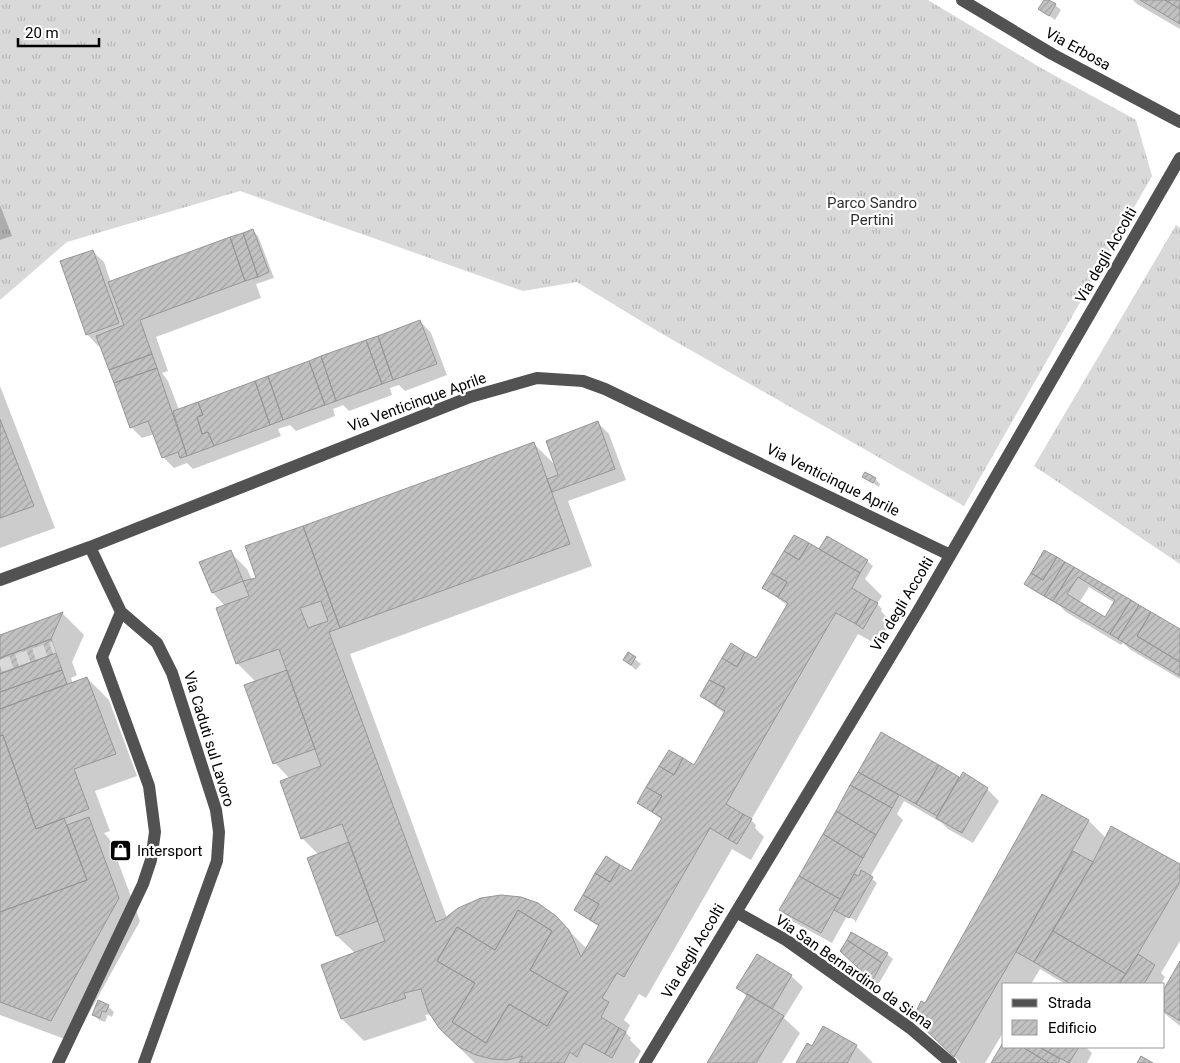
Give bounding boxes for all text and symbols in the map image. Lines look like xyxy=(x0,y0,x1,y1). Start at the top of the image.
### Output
scale bar xyxy=(18,15,99,47)
text: 20 m xyxy=(25,24,59,42)
street label: Via Erbosa xyxy=(1042,24,1114,74)
park label: Parco Sandro Pertini xyxy=(827,194,917,229)
street label: Via degli Accolti xyxy=(1071,204,1141,306)
street label: Via Venticinque Aprile xyxy=(345,369,489,435)
street label: Via Venticinque Aprile xyxy=(763,440,903,520)
street label: Via degli Accolti xyxy=(867,553,937,655)
street label: Via Caduti sul Lavoro xyxy=(180,669,238,809)
shop icon: Intersport xyxy=(109,839,133,863)
place label: Intersport xyxy=(137,842,202,860)
street label: Via degli Accolti xyxy=(658,900,728,1002)
street label: Via San Bernardino da Siena xyxy=(772,911,936,1033)
legend xyxy=(1002,983,1165,1048)
text: Strada xyxy=(1048,994,1091,1012)
text: Edificio xyxy=(1048,1019,1097,1037)

